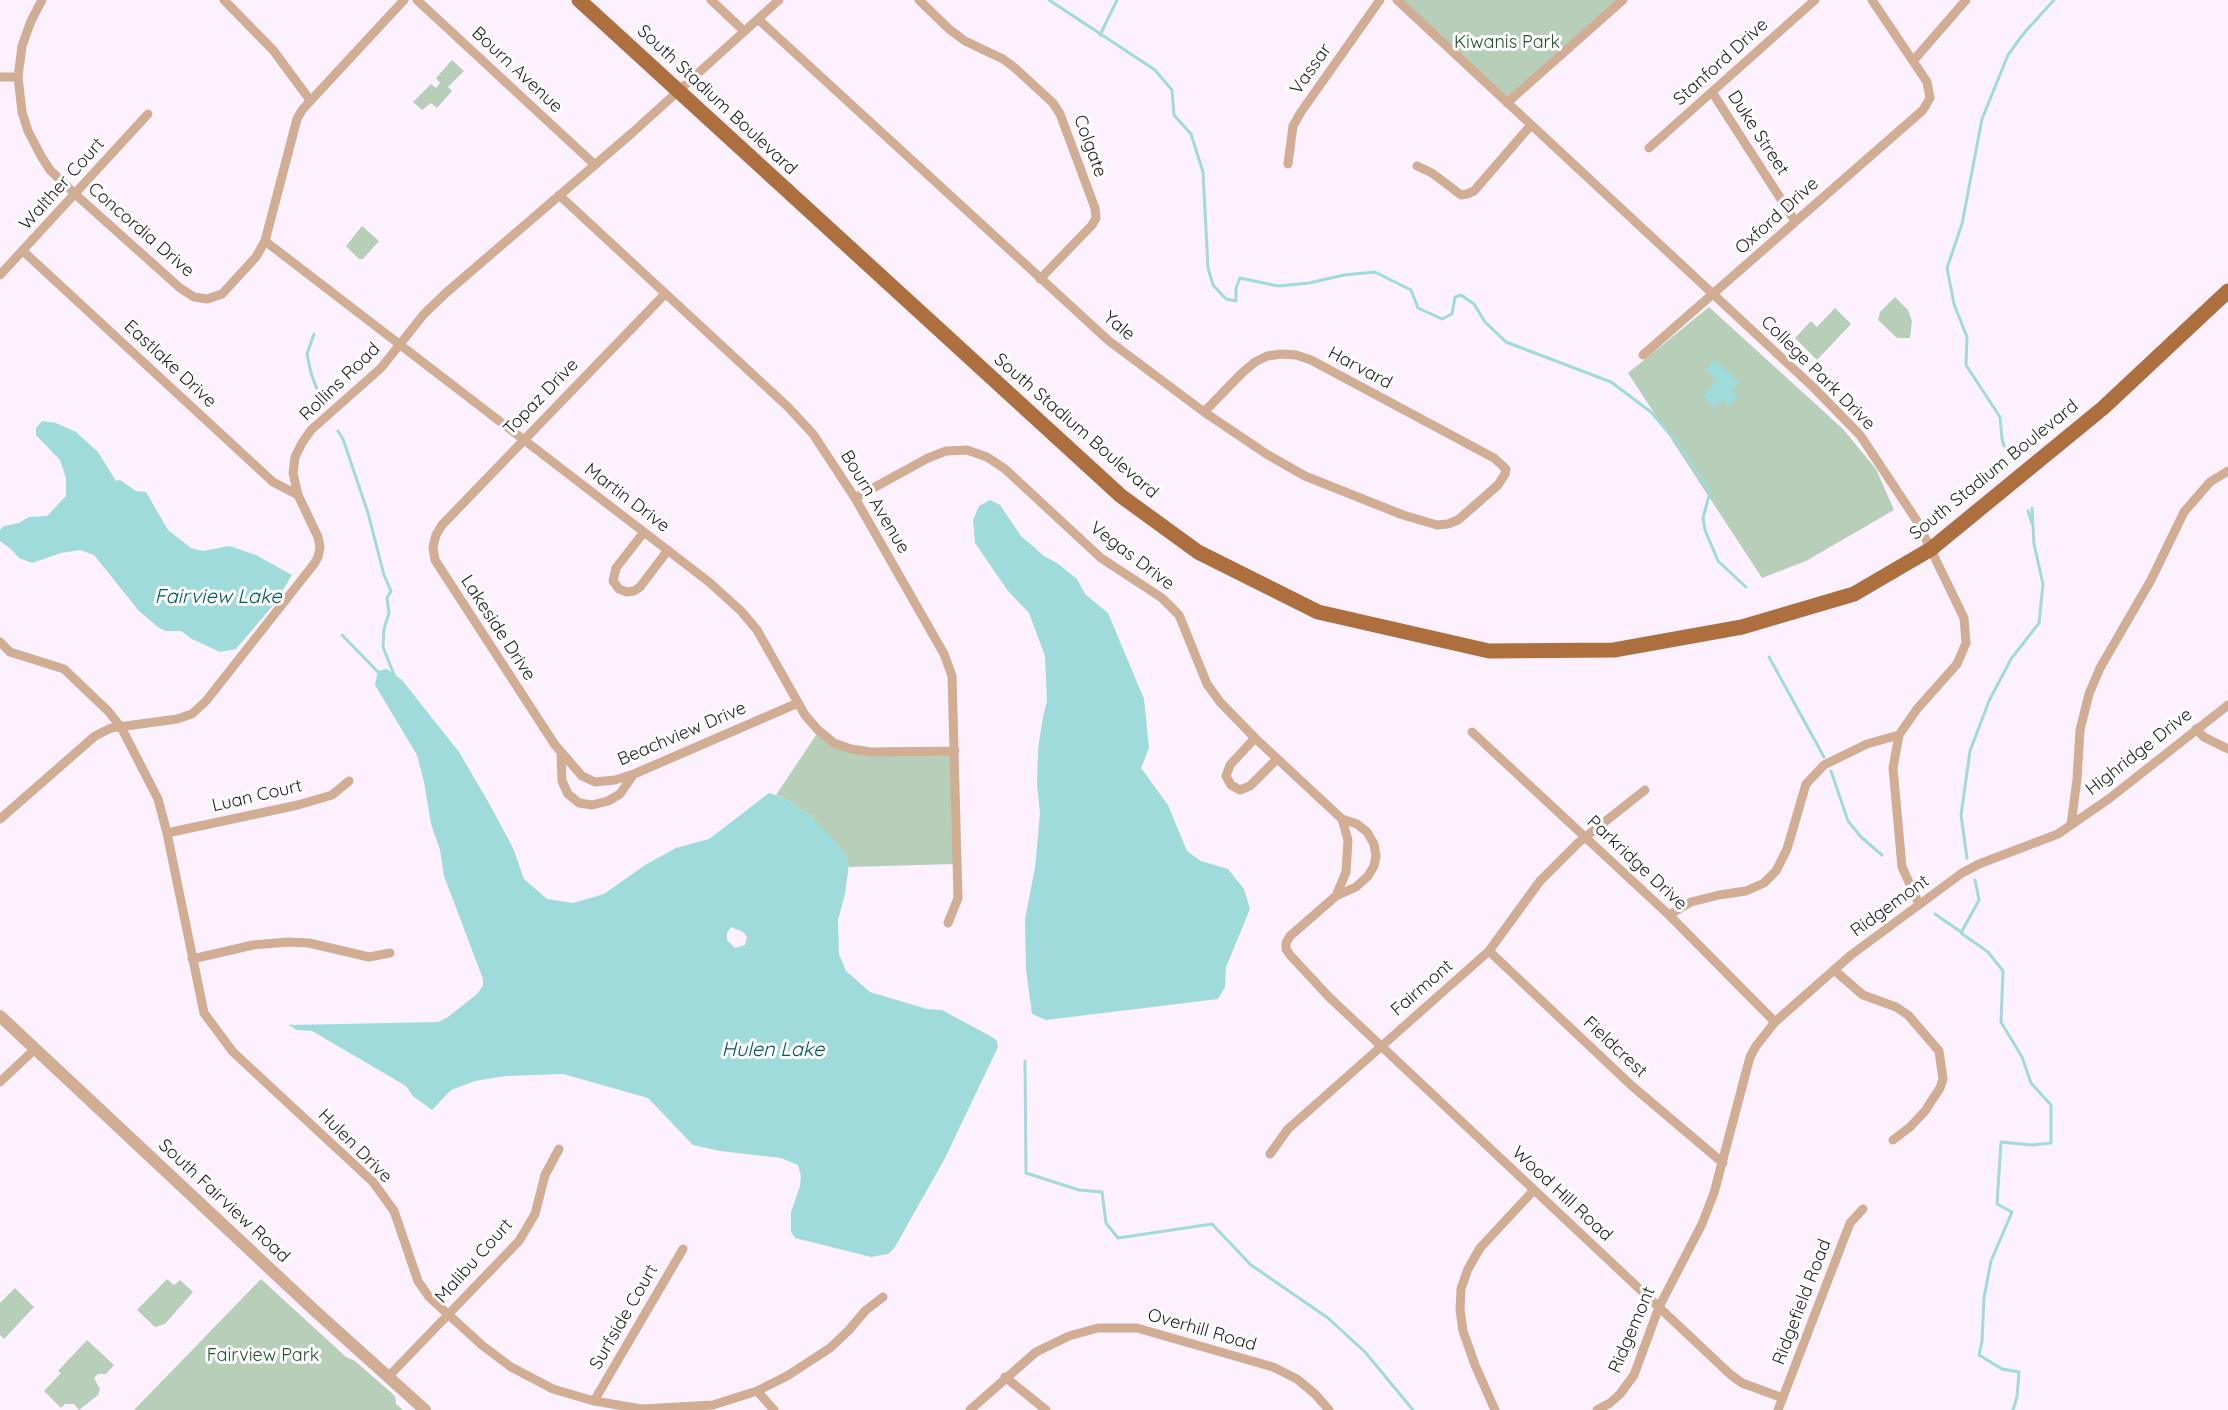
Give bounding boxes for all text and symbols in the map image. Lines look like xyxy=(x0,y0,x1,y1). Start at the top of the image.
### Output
street label: Stanford Drive xyxy=(1669,14,1773,110)
street label: South Stadium Boulevard xyxy=(633,20,801,180)
street label: Bourn Avenue xyxy=(467,22,567,118)
park label: Kiwanis Park xyxy=(1454,32,1560,54)
street label: Vassar xyxy=(1286,39,1336,99)
street label: Duke Street xyxy=(1723,87,1793,179)
street label: Colgate xyxy=(1069,112,1111,180)
street label: Walther Court xyxy=(15,134,109,234)
street label: Oxford Drive xyxy=(1731,173,1823,259)
street label: Concordia Drive xyxy=(83,178,199,282)
street label: Yale xyxy=(1099,307,1139,345)
street label: College Park Drive xyxy=(1756,311,1880,435)
street label: Eastlake Drive xyxy=(119,316,221,412)
street label: Rollins Road xyxy=(295,338,385,426)
street label: Harvard xyxy=(1324,342,1396,394)
street label: South Stadium Boulevard xyxy=(989,349,1163,503)
street label: Topaz Drive xyxy=(499,354,583,440)
street label: South Stadium Boulevard xyxy=(1905,395,2083,545)
street label: Bourn Avenue xyxy=(836,446,914,558)
street label: Martin Drive xyxy=(580,459,674,537)
street label: Vegas Drive xyxy=(1085,517,1179,595)
street label: Lakeside Drive xyxy=(456,571,540,685)
water label: Fairview Lake xyxy=(155,585,281,609)
street label: Beachview Drive xyxy=(614,697,750,771)
street label: Highridge Drive xyxy=(2081,704,2197,800)
street label: Luan Court xyxy=(210,775,304,817)
street label: Parkridge Drive xyxy=(1582,811,1692,915)
street label: Ridgemont xyxy=(1847,870,1933,942)
street label: Fairmont xyxy=(1386,955,1458,1021)
street label: Fieldcrest xyxy=(1579,1012,1651,1082)
water label: Hulen Lake xyxy=(722,1038,824,1062)
street label: Hulen Drive xyxy=(313,1104,397,1188)
street label: South Fairview Road xyxy=(154,1135,294,1267)
street label: Wood Hill Road xyxy=(1507,1142,1617,1246)
street label: Malibu Court xyxy=(431,1214,517,1308)
street label: Ridgefield Road xyxy=(1768,1236,1836,1368)
street label: Surfside Court xyxy=(585,1261,663,1373)
street label: Ridgemont xyxy=(1604,1284,1660,1376)
street label: Overhill Road xyxy=(1145,1304,1259,1356)
park label: Fairview Park xyxy=(207,1345,319,1367)

